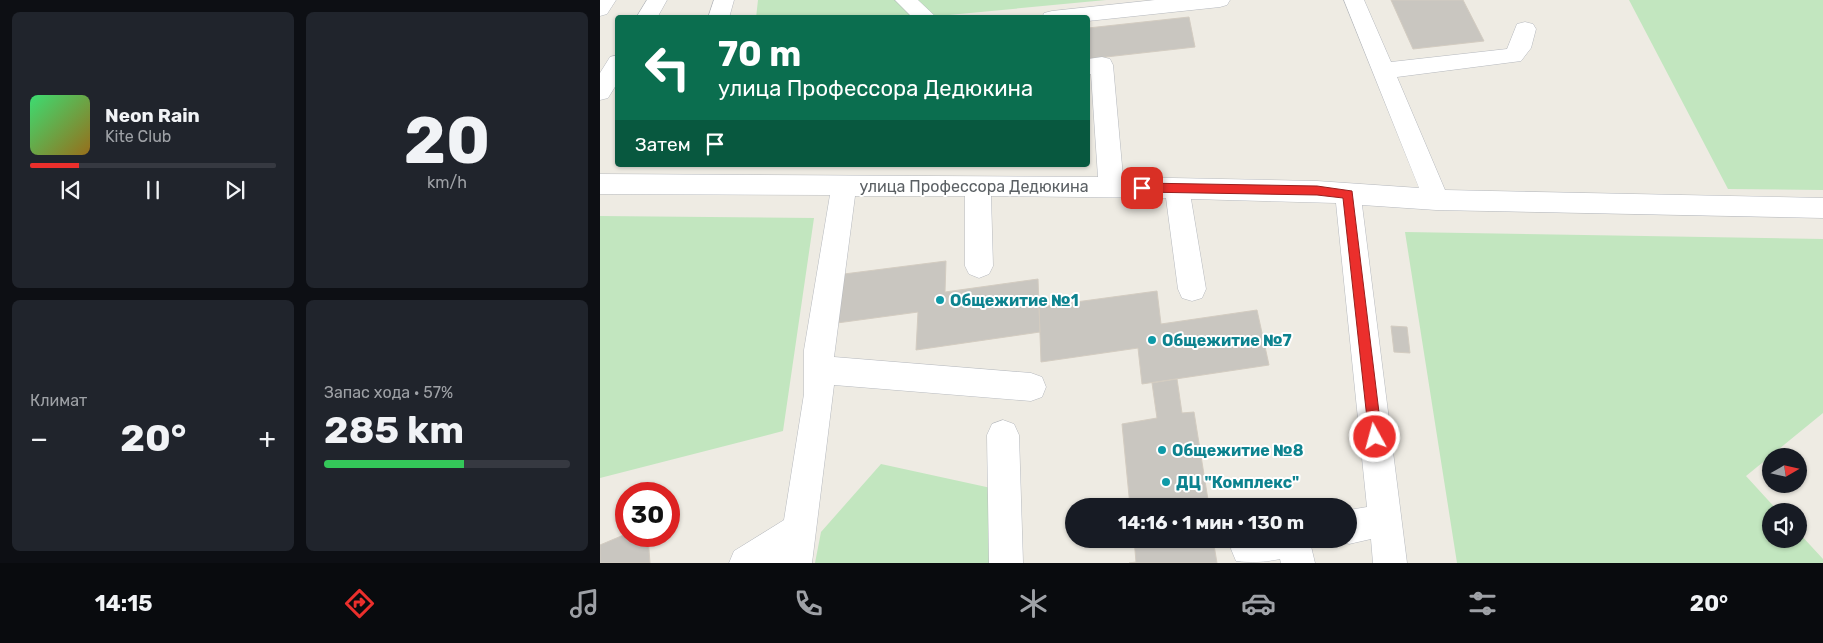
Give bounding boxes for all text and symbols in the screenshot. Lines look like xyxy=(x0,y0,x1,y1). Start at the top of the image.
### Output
text: 70 m xyxy=(718,33,801,75)
icon: left xyxy=(635,35,700,100)
text: улица Профессора Дедюкина xyxy=(718,75,1033,102)
text: 20 xyxy=(404,102,490,179)
text: Neon Rain xyxy=(105,104,200,127)
text: Kite Club xyxy=(105,127,171,146)
icon: arrive xyxy=(701,130,729,158)
text: Затем xyxy=(635,133,691,156)
pin xyxy=(1121,167,1163,209)
text: km/h xyxy=(427,173,467,192)
icon: arrive xyxy=(1128,174,1156,202)
icon: previous xyxy=(57,176,85,204)
icon: pause xyxy=(139,176,167,204)
icon: next xyxy=(221,176,249,204)
street label: улица Профессора Дедюкина xyxy=(859,177,1089,196)
place label: Общежитие №1 xyxy=(950,291,1079,310)
marker: Общежитие №1 xyxy=(934,294,946,306)
place label: Общежитие №7 xyxy=(1162,331,1292,350)
marker: Общежитие №7 xyxy=(1146,334,1158,346)
text: Запас хода · 57% xyxy=(324,383,453,402)
text: Климат xyxy=(30,391,87,410)
text: 285 km xyxy=(324,407,464,453)
position arrow xyxy=(1348,410,1400,462)
text: 20° xyxy=(120,415,186,461)
text: − xyxy=(30,422,48,455)
text: + xyxy=(259,422,276,455)
place label: Общежитие №8 xyxy=(1172,441,1304,460)
marker: Общежитие №8 xyxy=(1156,444,1168,456)
north arrow xyxy=(1762,448,1808,492)
map controls xyxy=(1762,448,1807,548)
place label: ДЦ "Комплекс" xyxy=(1176,473,1299,492)
marker: ДЦ "Комплекс" xyxy=(1160,476,1172,488)
speed limit sign: 30 xyxy=(615,482,680,547)
button: sound xyxy=(1762,503,1807,548)
text: 14:16 · 1 мин · 130 m xyxy=(1118,511,1304,534)
icon: directions xyxy=(342,586,377,621)
icon: music xyxy=(567,586,602,621)
icon: phone xyxy=(791,586,826,621)
icon: climate xyxy=(1016,586,1051,621)
icon: car xyxy=(1241,586,1276,621)
icon: filters xyxy=(1465,586,1500,621)
text: 14:15 xyxy=(95,590,152,617)
text: 20° xyxy=(1690,590,1728,617)

